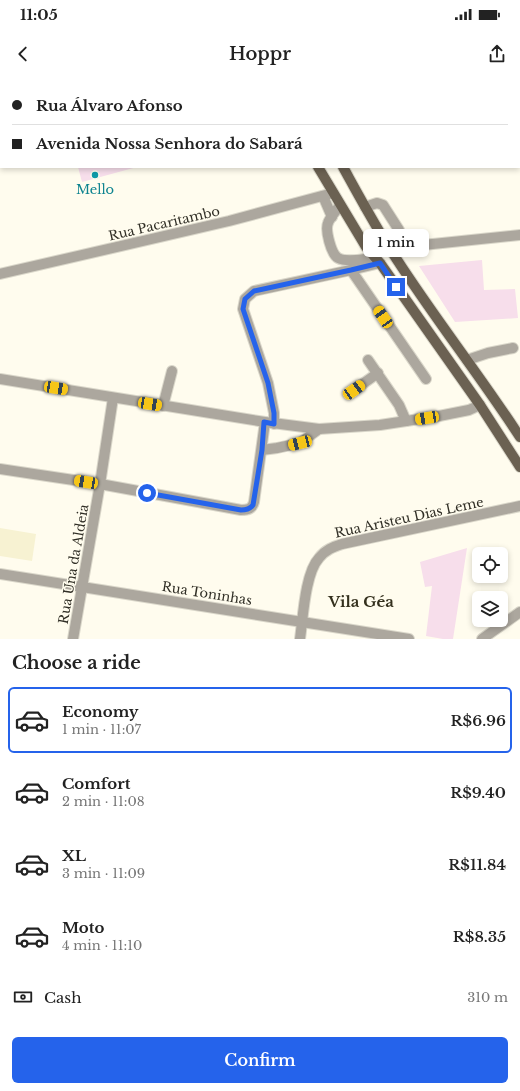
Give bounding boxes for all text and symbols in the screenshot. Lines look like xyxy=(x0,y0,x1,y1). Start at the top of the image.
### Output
text: 11:05 xyxy=(20,5,58,24)
icon: back xyxy=(12,43,34,65)
text: Hoppr xyxy=(229,43,291,65)
icon: share xyxy=(486,43,508,65)
text: Rua Álvaro Afonso xyxy=(36,96,183,115)
text: Avenida Nossa Senhora do Sabará xyxy=(36,134,303,153)
marker: Mello xyxy=(90,170,100,180)
place label: Mello xyxy=(76,181,114,198)
street label: Rua Pacaritambo xyxy=(107,202,221,245)
callout: 1 min xyxy=(363,229,429,257)
text: 1 min xyxy=(377,234,415,251)
route end xyxy=(387,278,405,296)
car xyxy=(371,304,395,330)
car xyxy=(341,378,367,402)
car xyxy=(43,380,69,396)
car xyxy=(137,396,163,412)
car xyxy=(414,410,440,426)
car xyxy=(287,434,313,452)
car xyxy=(73,474,99,490)
route start xyxy=(138,484,156,502)
street label: Rua Aristeu Dias Leme xyxy=(333,493,485,542)
street label: Rua Una da Aldeia xyxy=(55,502,93,625)
map controls xyxy=(472,547,508,627)
button: locate xyxy=(472,547,508,583)
street label: Rua Toninhas xyxy=(161,578,253,609)
button: layers xyxy=(472,591,508,627)
district label: Vila Géa xyxy=(327,592,394,611)
text: Choose a ride xyxy=(12,652,141,674)
icon: car xyxy=(14,702,50,738)
text: Economy xyxy=(62,702,139,721)
text: R$6.96 xyxy=(451,711,506,730)
text: 1 min · 11:07 xyxy=(62,721,141,738)
icon: car xyxy=(14,774,50,810)
text: Comfort xyxy=(62,774,130,793)
text: R$9.40 xyxy=(450,783,506,802)
text: 2 min · 11:08 xyxy=(62,793,145,810)
icon: car xyxy=(14,846,50,882)
text: XL xyxy=(62,846,86,865)
text: R$11.84 xyxy=(448,855,506,874)
text: 3 min · 11:09 xyxy=(62,865,145,882)
icon: car xyxy=(14,918,50,954)
text: Moto xyxy=(62,918,104,937)
text: R$8.35 xyxy=(453,927,506,946)
text: 4 min · 11:10 xyxy=(62,937,142,954)
icon: cash xyxy=(12,986,34,1008)
text: Cash xyxy=(44,988,81,1007)
text: 310 m xyxy=(467,989,508,1006)
button: Confirm xyxy=(12,1037,508,1083)

